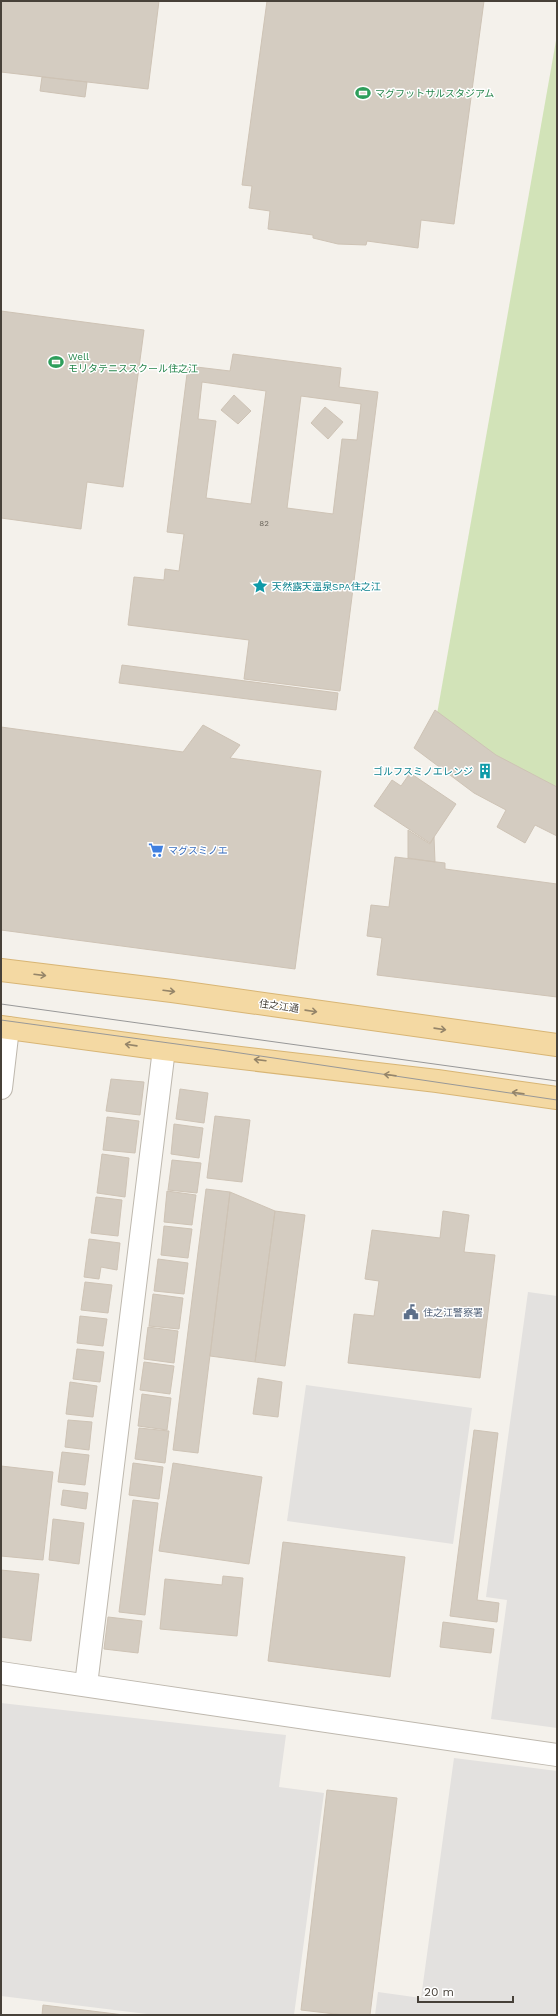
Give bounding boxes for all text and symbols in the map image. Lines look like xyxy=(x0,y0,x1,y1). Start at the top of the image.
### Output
sports icon: マグフットサルスタジアム xyxy=(354,84,372,102)
place label: マグフットサルスタジアム xyxy=(375,88,494,99)
place label: Well モリタテニススクール住之江 xyxy=(68,351,198,374)
sports icon: Well モリタテニススクール住之江 xyxy=(47,353,65,371)
house number: 82 xyxy=(259,519,269,528)
place icon: 天然露天溫泉SPA住之江 xyxy=(251,577,269,595)
place label: 天然露天溫泉SPA住之江 xyxy=(272,581,381,592)
building icon: ゴルフスミノエレンジ xyxy=(476,762,494,780)
place label: ゴルフスミノエレンジ xyxy=(373,766,473,777)
supermarket icon: マグスミノエ xyxy=(147,841,165,859)
place label: マグスミノエ xyxy=(168,845,228,856)
one-way arrow xyxy=(33,971,46,978)
one-way arrow xyxy=(162,987,175,995)
street label: 住之江通 xyxy=(258,998,300,1014)
one-way arrow xyxy=(304,1007,317,1015)
one-way arrow xyxy=(433,1025,446,1033)
one-way arrow xyxy=(125,1041,138,1049)
one-way arrow xyxy=(254,1057,267,1064)
one-way arrow xyxy=(383,1072,396,1079)
one-way arrow xyxy=(512,1089,525,1097)
public building icon: 住之江警察署 xyxy=(402,1303,420,1321)
place label: 住之江警察署 xyxy=(423,1307,483,1318)
scale bar xyxy=(418,1978,513,2004)
text: 20 m xyxy=(424,1985,454,1999)

